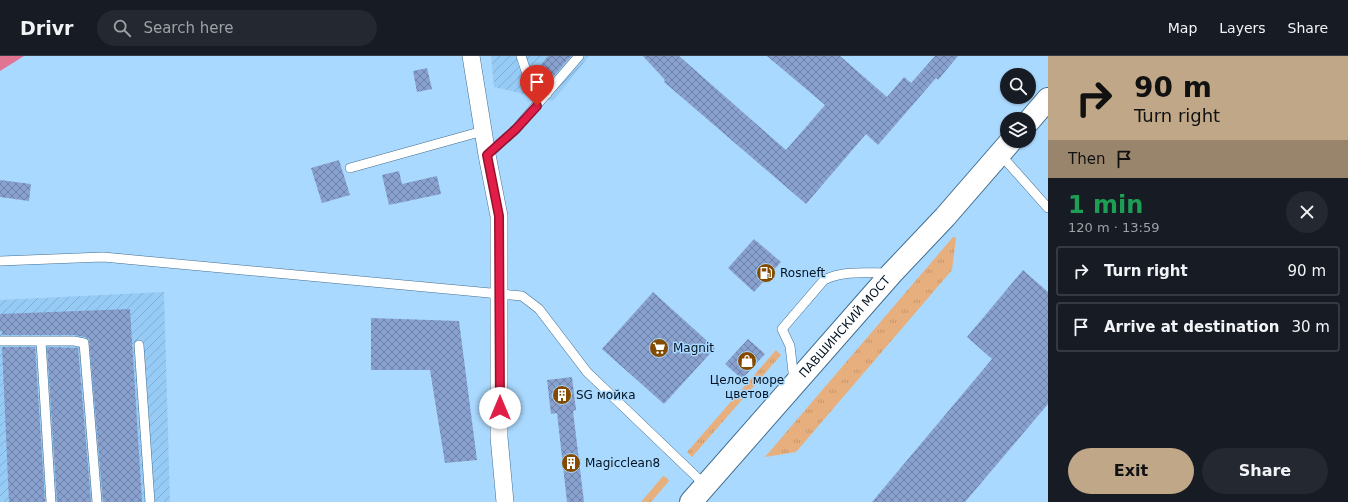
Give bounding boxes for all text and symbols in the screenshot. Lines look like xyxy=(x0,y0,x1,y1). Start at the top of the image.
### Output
search box xyxy=(97,10,377,46)
text: Drivr xyxy=(20,17,73,39)
icon: search xyxy=(111,17,133,39)
text: Search here xyxy=(143,19,234,37)
text: Map xyxy=(1168,20,1197,36)
text: Layers xyxy=(1219,20,1266,36)
text: Share xyxy=(1288,20,1328,36)
pin xyxy=(520,65,554,106)
map controls xyxy=(1000,68,1036,148)
button: search xyxy=(1000,68,1036,104)
icon: arrive xyxy=(526,71,548,93)
text: 90 m xyxy=(1134,71,1212,104)
icon: right xyxy=(1068,72,1120,124)
text: Turn right xyxy=(1134,105,1220,126)
button: layers xyxy=(1000,112,1036,148)
icon: arrive xyxy=(1113,148,1135,170)
text: Then xyxy=(1068,150,1105,168)
text: 1 min xyxy=(1068,191,1143,219)
button: close xyxy=(1286,191,1328,233)
text: 120 m · 13:59 xyxy=(1068,220,1159,235)
icon: right xyxy=(1070,260,1092,282)
fuel station icon: Rosneft xyxy=(755,262,777,284)
text: Turn right xyxy=(1104,262,1188,280)
text: 90 m xyxy=(1288,262,1326,280)
place label: Rosneft xyxy=(780,266,825,280)
street label: ПАВШИНСКИЙ МОСТ xyxy=(796,273,893,381)
icon: arrive xyxy=(1070,316,1092,338)
text: Arrive at destination xyxy=(1104,318,1279,336)
text: 30 m xyxy=(1291,318,1330,336)
supermarket icon: Magnit xyxy=(648,337,670,359)
place label: Magnit xyxy=(673,341,714,355)
shop icon: Целое море цветов xyxy=(736,350,758,372)
place label: Целое море цветов xyxy=(710,373,784,401)
building icon: SG мойка xyxy=(551,384,573,406)
position arrow xyxy=(479,387,521,429)
place label: SG мойка xyxy=(576,388,636,402)
button: Exit xyxy=(1068,448,1194,494)
button: Share xyxy=(1202,448,1328,494)
building icon: Magicclean8 xyxy=(560,452,582,474)
place label: Magicclean8 xyxy=(585,456,660,470)

